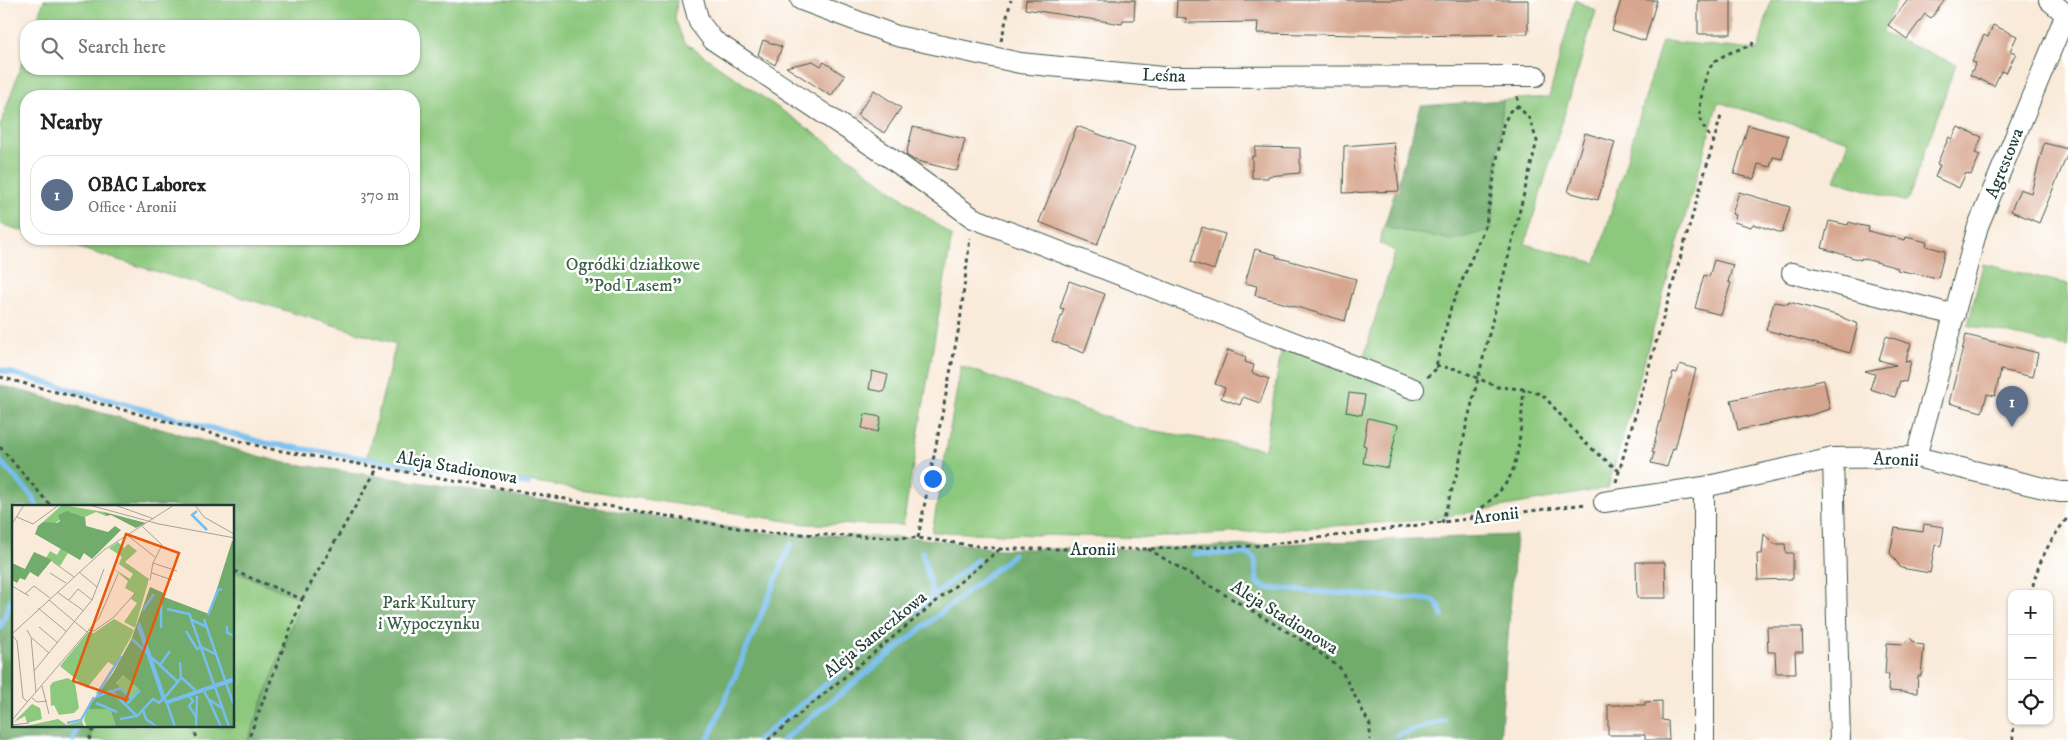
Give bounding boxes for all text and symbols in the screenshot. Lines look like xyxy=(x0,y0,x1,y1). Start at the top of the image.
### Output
search box xyxy=(20,20,420,75)
icon: search xyxy=(38,34,66,62)
text: Search here xyxy=(78,36,166,59)
street label: Leśna xyxy=(1142,64,1186,88)
text: Nearby xyxy=(40,110,102,136)
street label: Agrestowa xyxy=(1981,125,2029,202)
text: OBAC Laborex xyxy=(88,174,206,197)
text: 1 xyxy=(54,185,60,205)
text: 370 m xyxy=(361,185,399,205)
text: Office · Aronii xyxy=(88,197,177,217)
park label: Ogródki działkowe "Pod Lasem" xyxy=(566,254,700,297)
pin: 1 xyxy=(1996,386,2028,427)
street label: Aleja Stadionowa xyxy=(395,447,519,490)
street label: Aronii xyxy=(1873,448,1919,472)
your location xyxy=(920,466,946,492)
street label: Aronii xyxy=(1472,502,1520,530)
inset map xyxy=(12,505,235,728)
street label: Aronii xyxy=(1070,539,1116,561)
street label: Aleja Stadionowa xyxy=(1227,576,1343,660)
street label: Aleja Saneczkowa xyxy=(820,586,932,683)
map controls xyxy=(2008,590,2053,725)
button: + xyxy=(2008,590,2053,635)
park label: Park Kultury i Wypoczynku xyxy=(378,592,480,635)
button: − xyxy=(2008,635,2053,680)
button: locate xyxy=(2008,680,2053,725)

